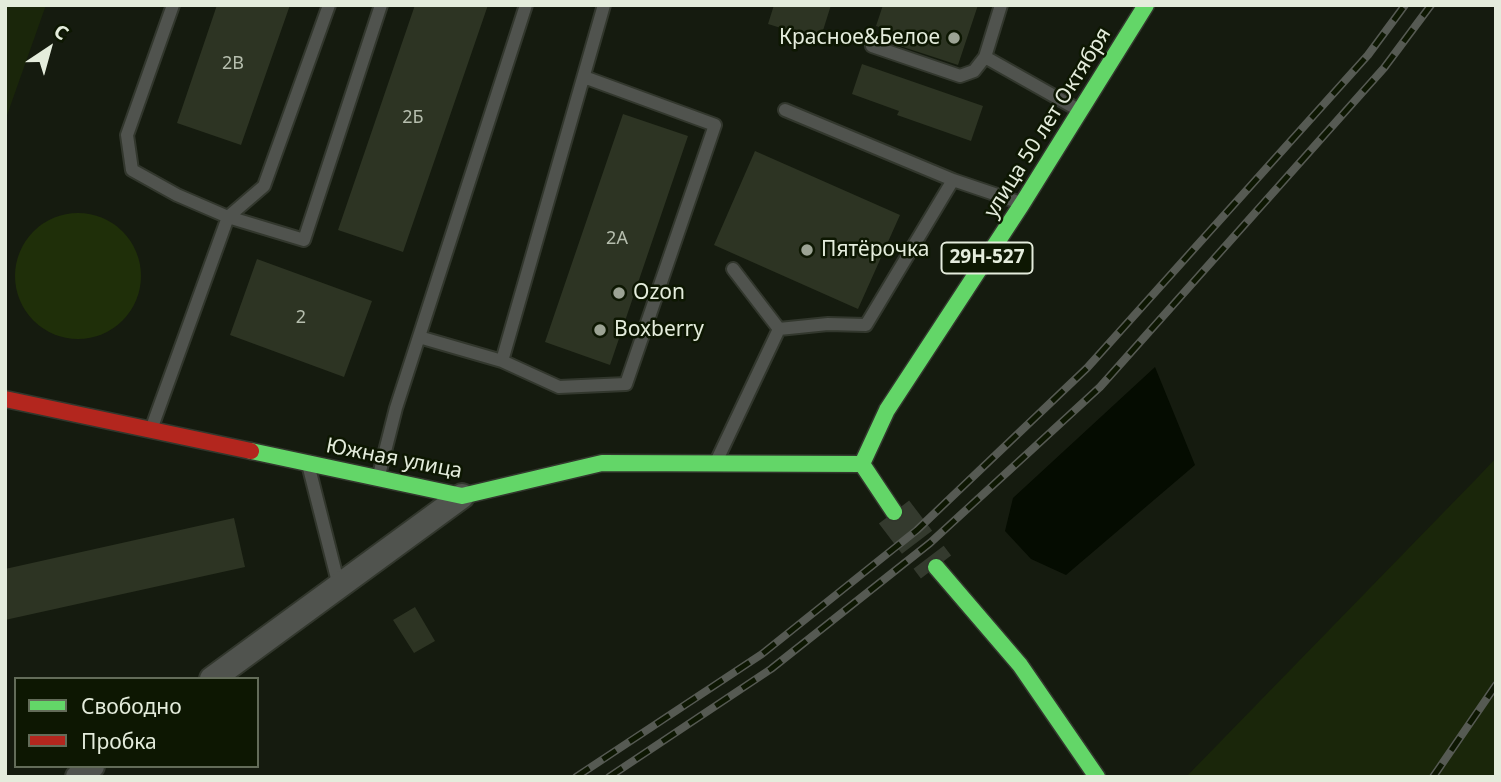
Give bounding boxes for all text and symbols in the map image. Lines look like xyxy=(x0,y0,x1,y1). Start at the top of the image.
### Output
north arrow xyxy=(14,14,84,84)
text: С xyxy=(49,18,74,46)
street label: улица 50 лет Октября xyxy=(979,23,1117,223)
place label: Красное&Белое xyxy=(779,25,940,51)
marker: Красное&Белое xyxy=(946,30,962,46)
house number: 2В xyxy=(222,53,244,75)
house number: 2Б xyxy=(402,107,424,129)
house number: 2А xyxy=(606,228,628,250)
place label: Пятёрочка xyxy=(821,237,929,263)
marker: Пятёрочка xyxy=(799,242,815,258)
road number: 29Н-527 xyxy=(942,242,1032,274)
place label: Ozon xyxy=(633,280,685,306)
marker: Ozon xyxy=(611,285,627,301)
house number: 2 xyxy=(296,307,306,329)
place label: Boxberry xyxy=(614,317,704,343)
marker: Boxberry xyxy=(592,322,608,338)
street label: Южная улица xyxy=(324,433,464,485)
legend xyxy=(14,677,259,768)
text: Свободно xyxy=(81,692,182,720)
text: Пробка xyxy=(81,727,157,755)

